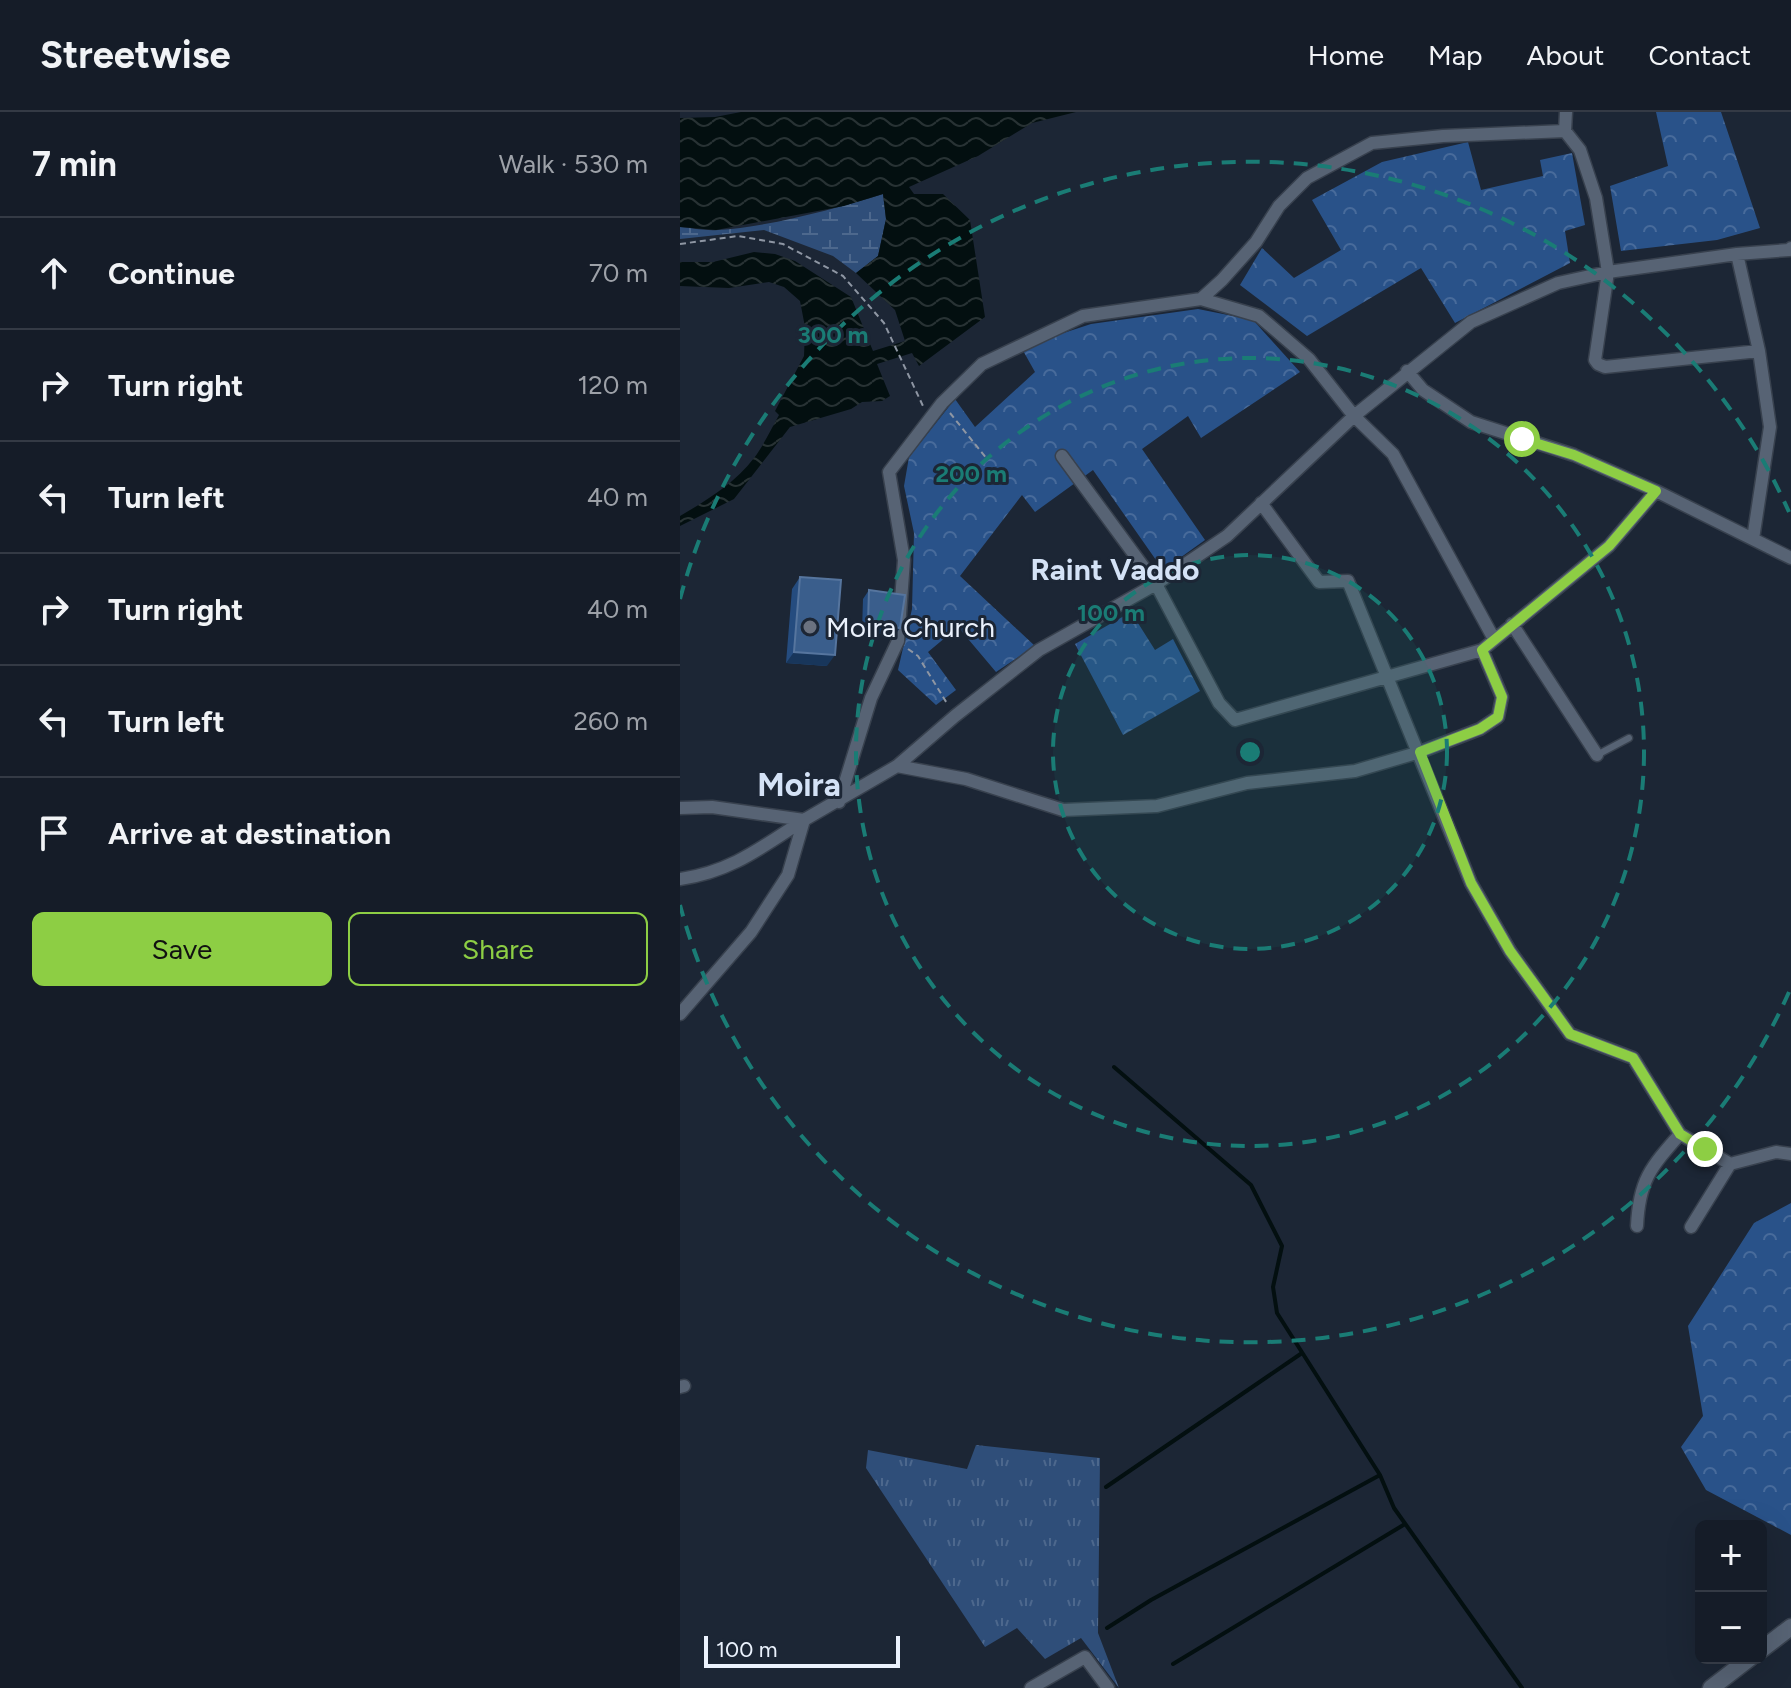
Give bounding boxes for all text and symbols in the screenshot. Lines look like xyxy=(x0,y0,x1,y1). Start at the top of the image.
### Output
text: Streetwise xyxy=(40,32,231,78)
text: Home xyxy=(1308,38,1384,72)
text: Map xyxy=(1428,38,1483,72)
text: About xyxy=(1527,38,1604,72)
text: Contact xyxy=(1648,38,1751,72)
text: 7 min xyxy=(32,144,117,185)
text: Walk · 530 m xyxy=(499,148,648,180)
icon: ahead xyxy=(32,251,76,295)
text: Continue xyxy=(108,255,235,292)
text: 70 m xyxy=(589,257,648,289)
text: 300 m xyxy=(797,320,869,349)
icon: right xyxy=(32,363,76,407)
text: Turn right xyxy=(108,367,243,404)
text: 120 m xyxy=(578,369,648,401)
route start xyxy=(1504,421,1540,457)
text: 200 m xyxy=(935,459,1007,488)
icon: left xyxy=(32,475,76,519)
text: Turn left xyxy=(108,479,225,516)
text: 40 m xyxy=(587,481,648,513)
district label: Raint Vaddo xyxy=(1030,551,1200,588)
icon: right xyxy=(32,587,76,631)
text: Turn right xyxy=(108,591,243,628)
text: 40 m xyxy=(587,593,648,625)
text: 100 m xyxy=(1077,598,1145,627)
place label: Moira Church xyxy=(826,610,995,644)
marker: Moira Church xyxy=(801,618,819,636)
icon: left xyxy=(32,699,76,743)
text: Turn left xyxy=(108,703,225,740)
text: 260 m xyxy=(574,705,648,737)
centre of rings xyxy=(1236,738,1264,766)
district label: Moira xyxy=(757,766,841,804)
icon: arrive xyxy=(32,811,76,855)
text: Arrive at destination xyxy=(108,815,391,852)
button: Save xyxy=(32,912,332,986)
button: Share xyxy=(348,912,648,986)
route end xyxy=(1687,1131,1723,1167)
map controls xyxy=(1695,1520,1767,1664)
button: + xyxy=(1695,1520,1767,1592)
button: − xyxy=(1695,1592,1767,1664)
scale bar xyxy=(704,1632,900,1668)
text: 100 m xyxy=(716,1636,777,1663)

